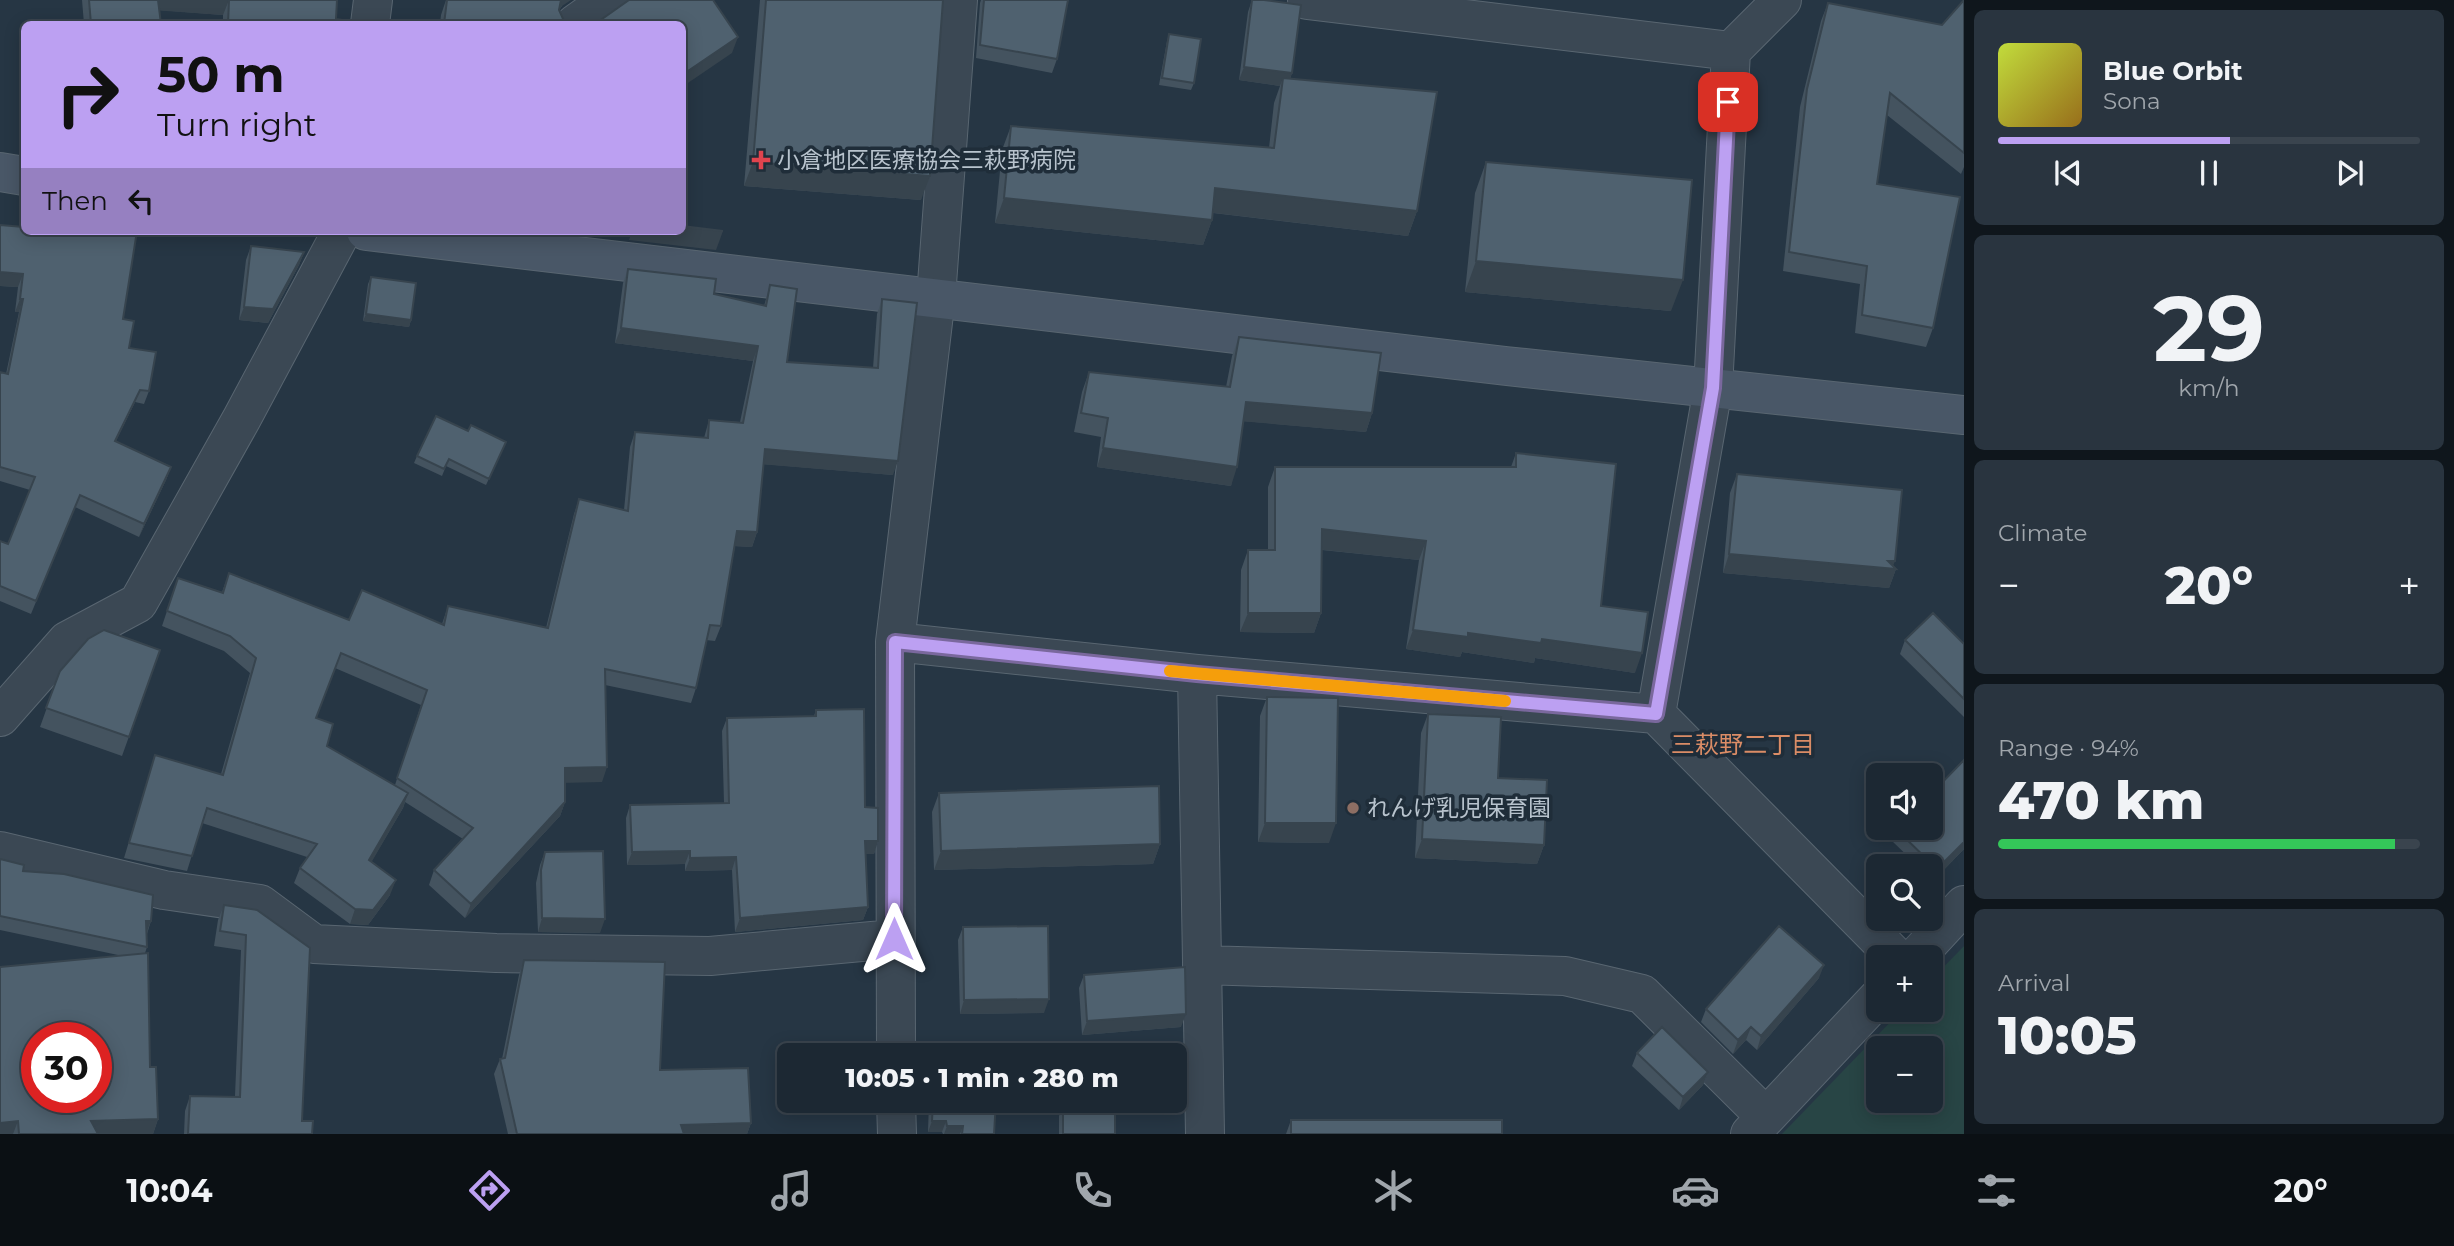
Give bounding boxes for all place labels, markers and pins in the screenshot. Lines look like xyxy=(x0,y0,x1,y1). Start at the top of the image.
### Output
pin xyxy=(1698,72,1758,132)
place label: 小倉地区医療協会三萩野病院 xyxy=(777,146,1076,174)
marker: 小倉地区医療協会三萩野病院 xyxy=(751,150,771,170)
place label: れんげ乳児保育園 xyxy=(1367,794,1551,822)
marker: れんげ乳児保育園 xyxy=(1345,800,1361,816)

